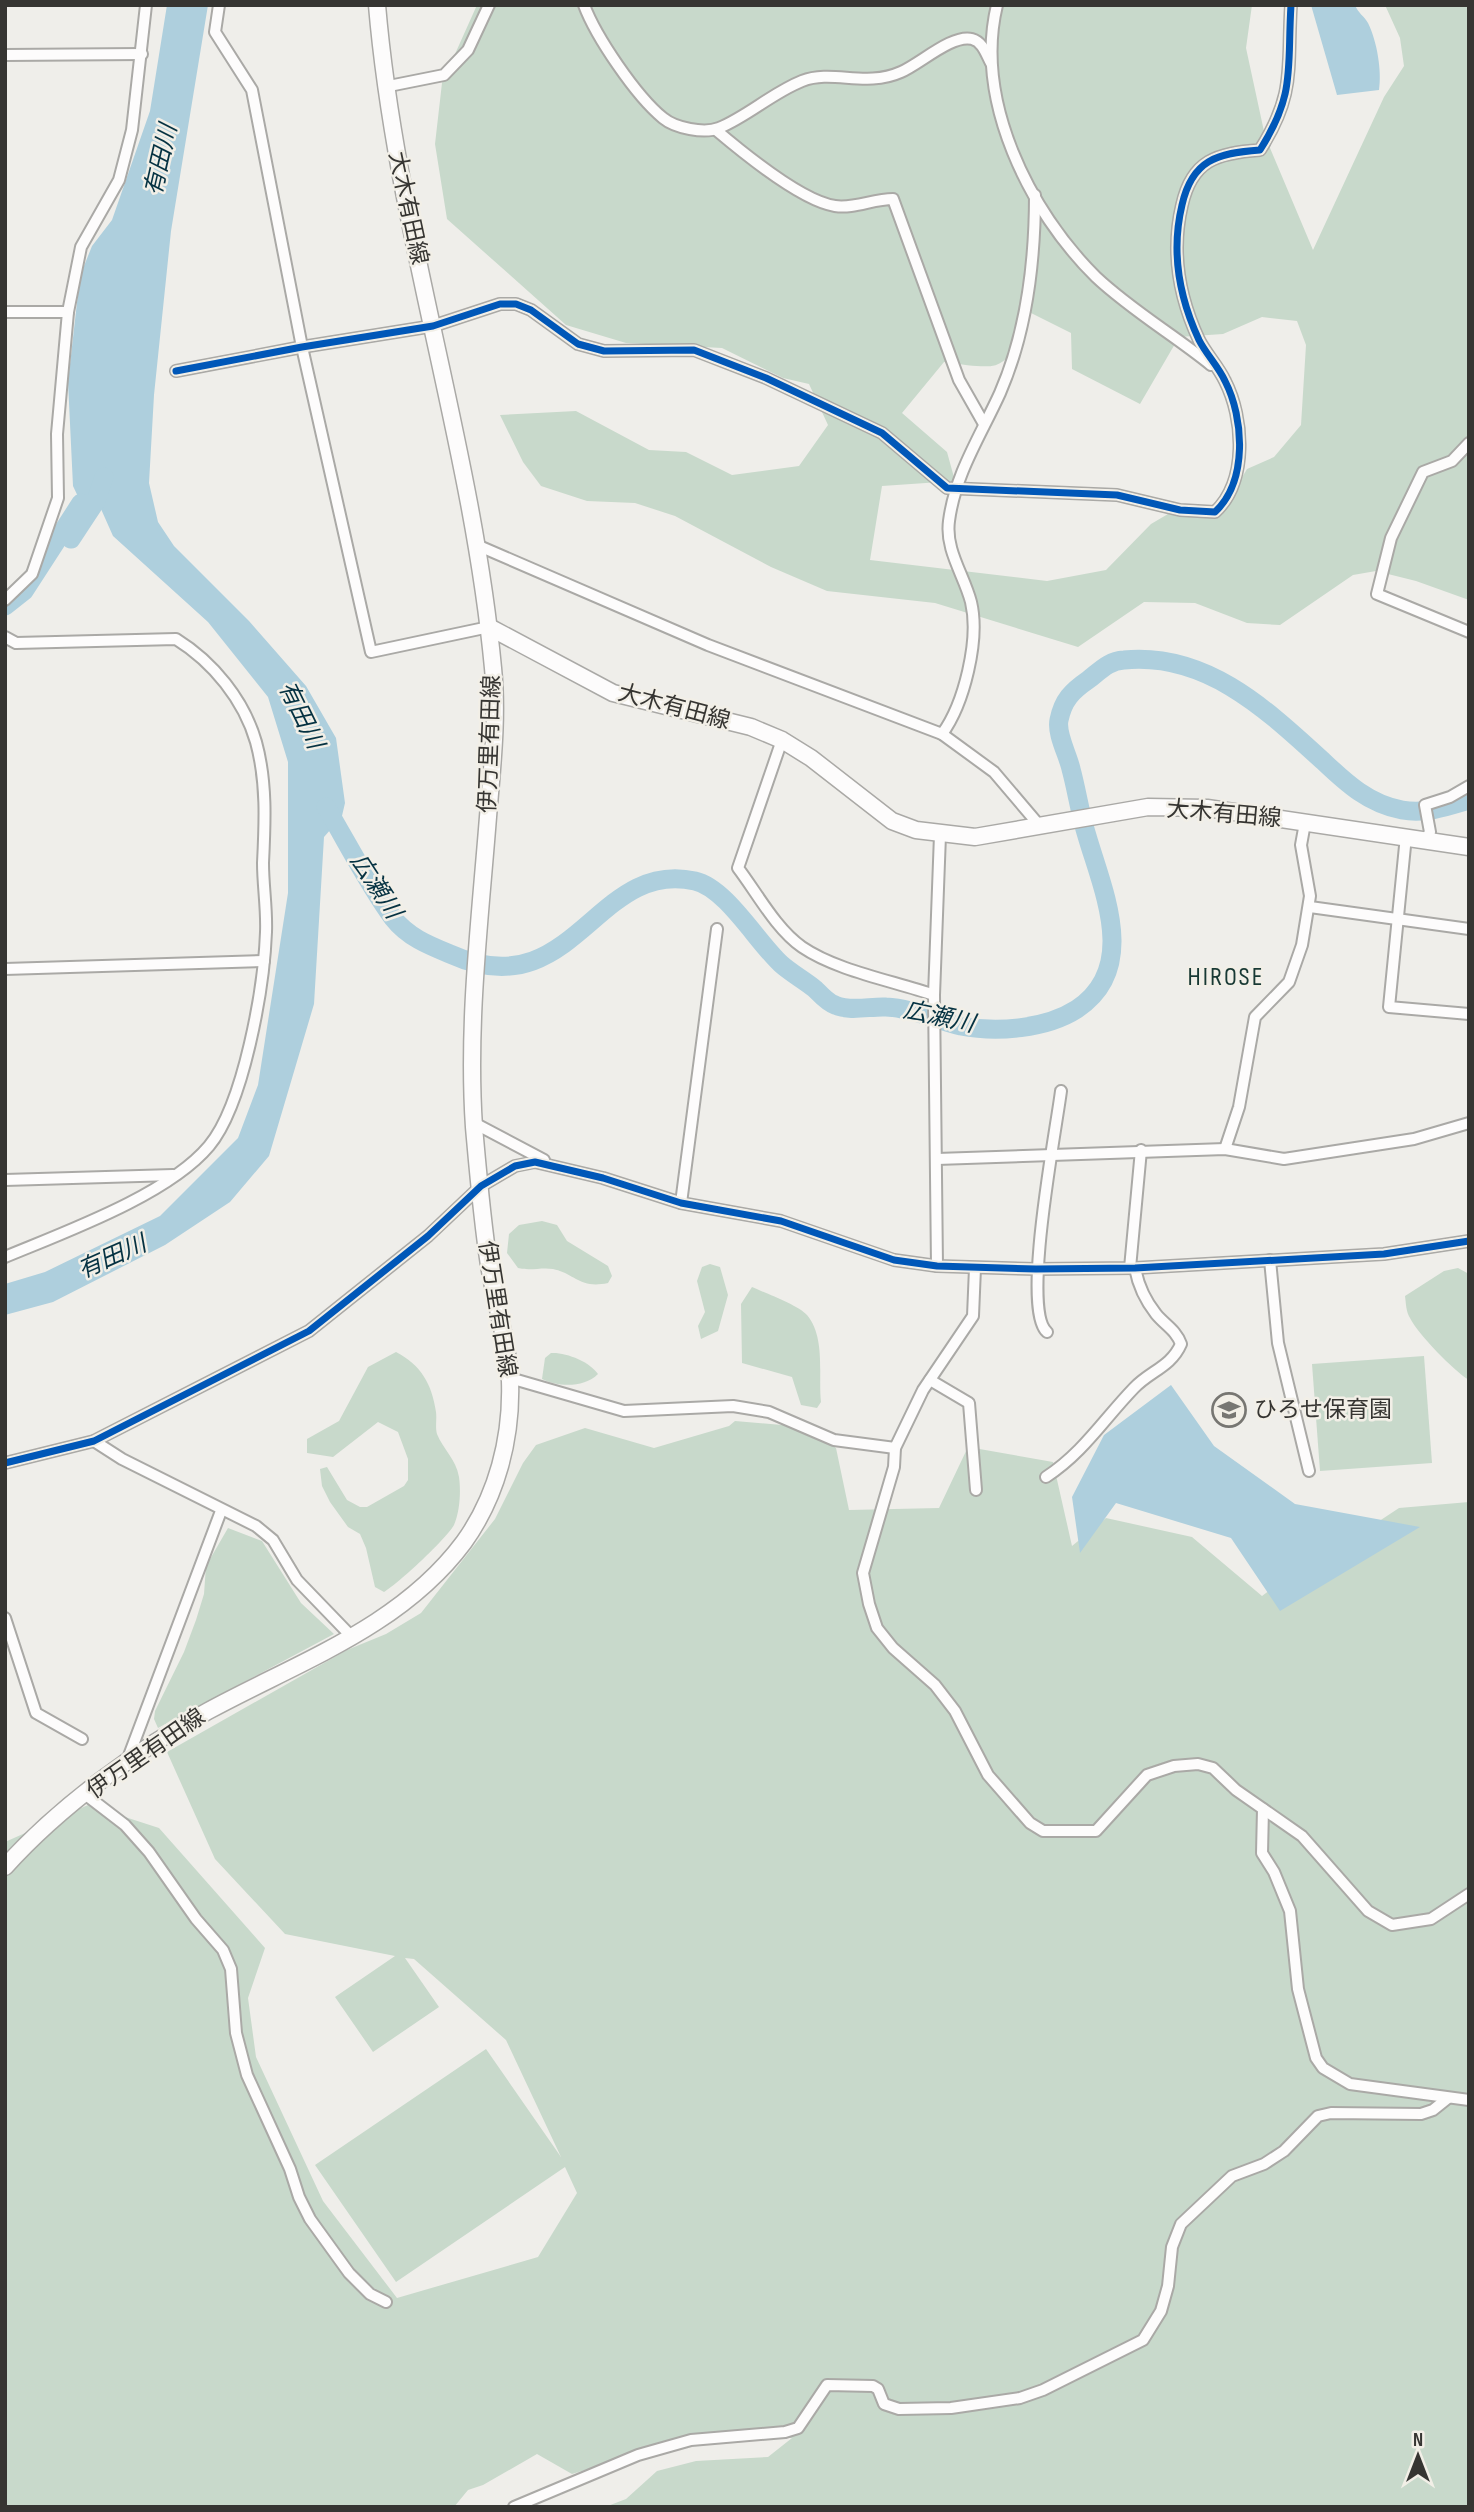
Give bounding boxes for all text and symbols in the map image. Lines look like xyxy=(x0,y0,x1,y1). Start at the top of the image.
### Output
water label: 有田川 xyxy=(139,119,184,198)
street label: 大木有田線 xyxy=(382,149,434,267)
street label: 伊万里有田線 xyxy=(474,675,506,813)
water label: 有田川 xyxy=(272,676,331,756)
street label: 大木有田線 xyxy=(615,679,733,735)
street label: 大木有田線 xyxy=(1165,795,1283,833)
water label: 広瀬川 xyxy=(344,848,409,927)
district label: HIROSE xyxy=(1188,962,1264,993)
water label: 広瀬川 xyxy=(901,995,980,1039)
water label: 有田川 xyxy=(73,1228,154,1285)
street label: 伊万里有田線 xyxy=(472,1239,522,1379)
school or university icon: ひろせ保育園 xyxy=(1210,1391,1248,1429)
place label: ひろせ保育園 xyxy=(1254,1396,1392,1424)
street label: 伊万里有田線 xyxy=(81,1703,211,1805)
north arrow xyxy=(1383,2421,1453,2491)
text: N xyxy=(1413,2429,1423,2452)

